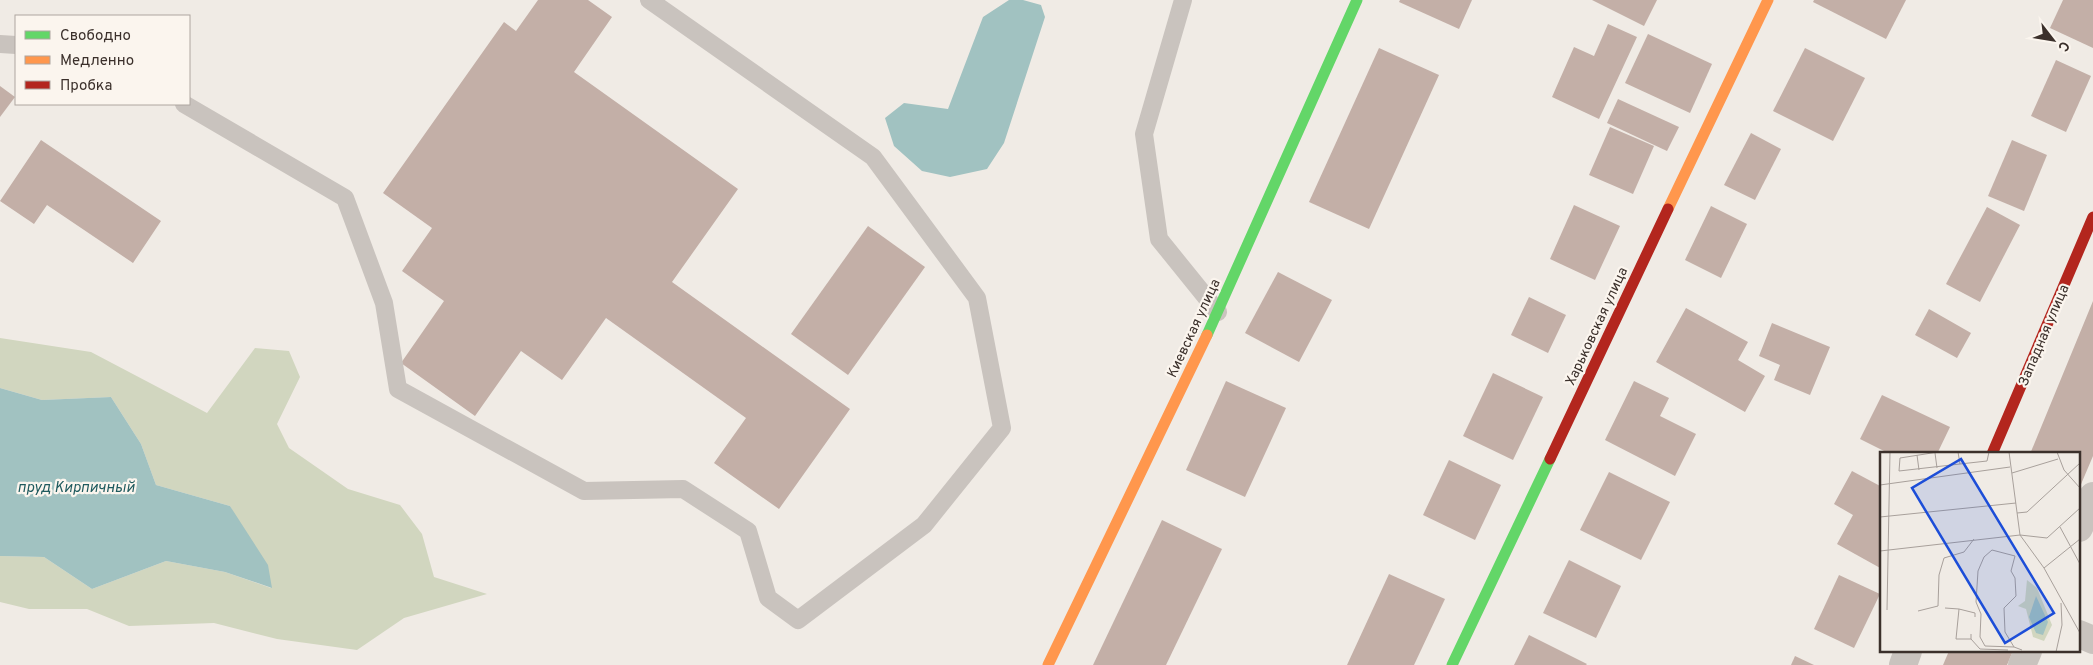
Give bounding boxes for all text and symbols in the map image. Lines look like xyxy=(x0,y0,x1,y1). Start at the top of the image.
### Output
legend xyxy=(15,15,190,105)
north arrow xyxy=(2028,15,2078,65)
text: Свободно xyxy=(60,27,131,46)
text: С xyxy=(2053,38,2072,54)
text: Медленно xyxy=(60,52,134,71)
text: Пробка xyxy=(60,77,112,96)
street label: Харьковская улица xyxy=(1562,265,1632,388)
street label: Киевская улица xyxy=(1164,277,1225,381)
street label: Западная улица xyxy=(2015,282,2073,389)
inset map xyxy=(1880,452,2080,652)
water label: пруд Кирпичный xyxy=(17,479,136,498)

